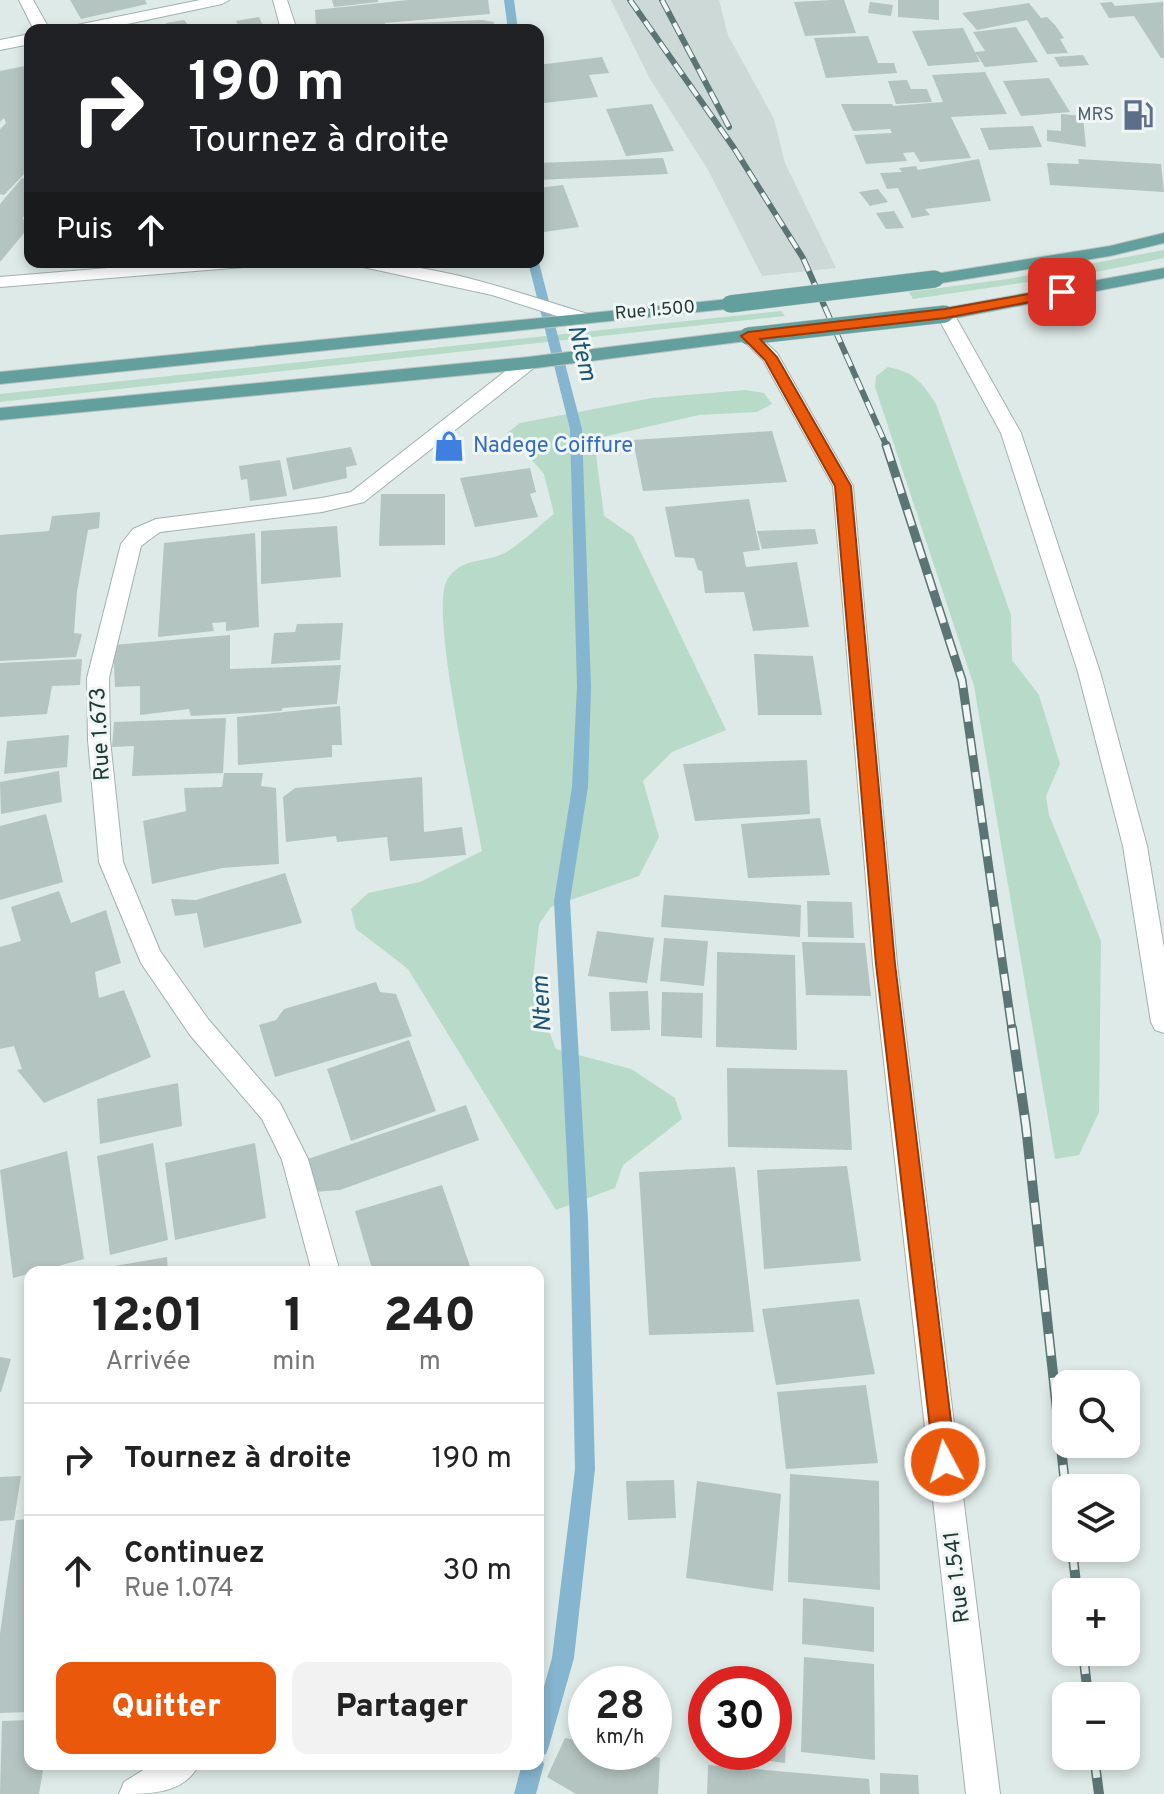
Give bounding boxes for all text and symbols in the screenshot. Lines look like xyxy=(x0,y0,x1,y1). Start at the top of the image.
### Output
text: 190 m xyxy=(188,50,345,120)
icon: right xyxy=(56,56,160,160)
fuel station icon: MRS xyxy=(1121,98,1155,132)
place label: MRS xyxy=(1077,104,1114,127)
text: Tournez à droite xyxy=(188,119,449,165)
icon: ahead xyxy=(129,208,173,252)
text: Puis xyxy=(56,212,113,249)
pin xyxy=(1028,258,1096,326)
icon: arrive xyxy=(1040,270,1084,314)
street label: Rue 1.500 xyxy=(614,296,696,326)
water label: Ntem xyxy=(560,322,602,384)
shop icon: Nadege Coiffure xyxy=(432,429,466,463)
place label: Nadege Coiffure xyxy=(473,433,633,460)
street label: Rue 1.673 xyxy=(85,687,117,781)
water label: Ntem xyxy=(527,975,559,1033)
text: 12:01 xyxy=(92,1288,204,1348)
text: 1 xyxy=(284,1288,304,1348)
text: 240 xyxy=(384,1288,476,1348)
text: Arrivée xyxy=(105,1346,191,1379)
text: min xyxy=(272,1346,316,1379)
text: m xyxy=(419,1346,441,1379)
map controls xyxy=(1052,1370,1140,1770)
button: search xyxy=(1052,1370,1140,1458)
position arrow xyxy=(903,1420,987,1504)
icon: right xyxy=(56,1437,100,1481)
text: Tournez à droite xyxy=(124,1441,352,1478)
text: 190 m xyxy=(431,1441,512,1478)
button: layers xyxy=(1052,1474,1140,1562)
street label: Rue 1.541 xyxy=(939,1529,977,1625)
text: Continuez xyxy=(124,1536,265,1573)
icon: ahead xyxy=(56,1549,100,1593)
text: 30 m xyxy=(443,1553,512,1590)
text: Rue 1.074 xyxy=(124,1573,234,1606)
button: + xyxy=(1052,1578,1140,1666)
button: Quitter xyxy=(56,1662,276,1754)
button: Partager xyxy=(292,1662,512,1754)
speed limit sign: 30 xyxy=(688,1666,792,1770)
button: − xyxy=(1052,1682,1140,1770)
text: 28 xyxy=(595,1683,645,1733)
text: km/h xyxy=(596,1725,644,1751)

